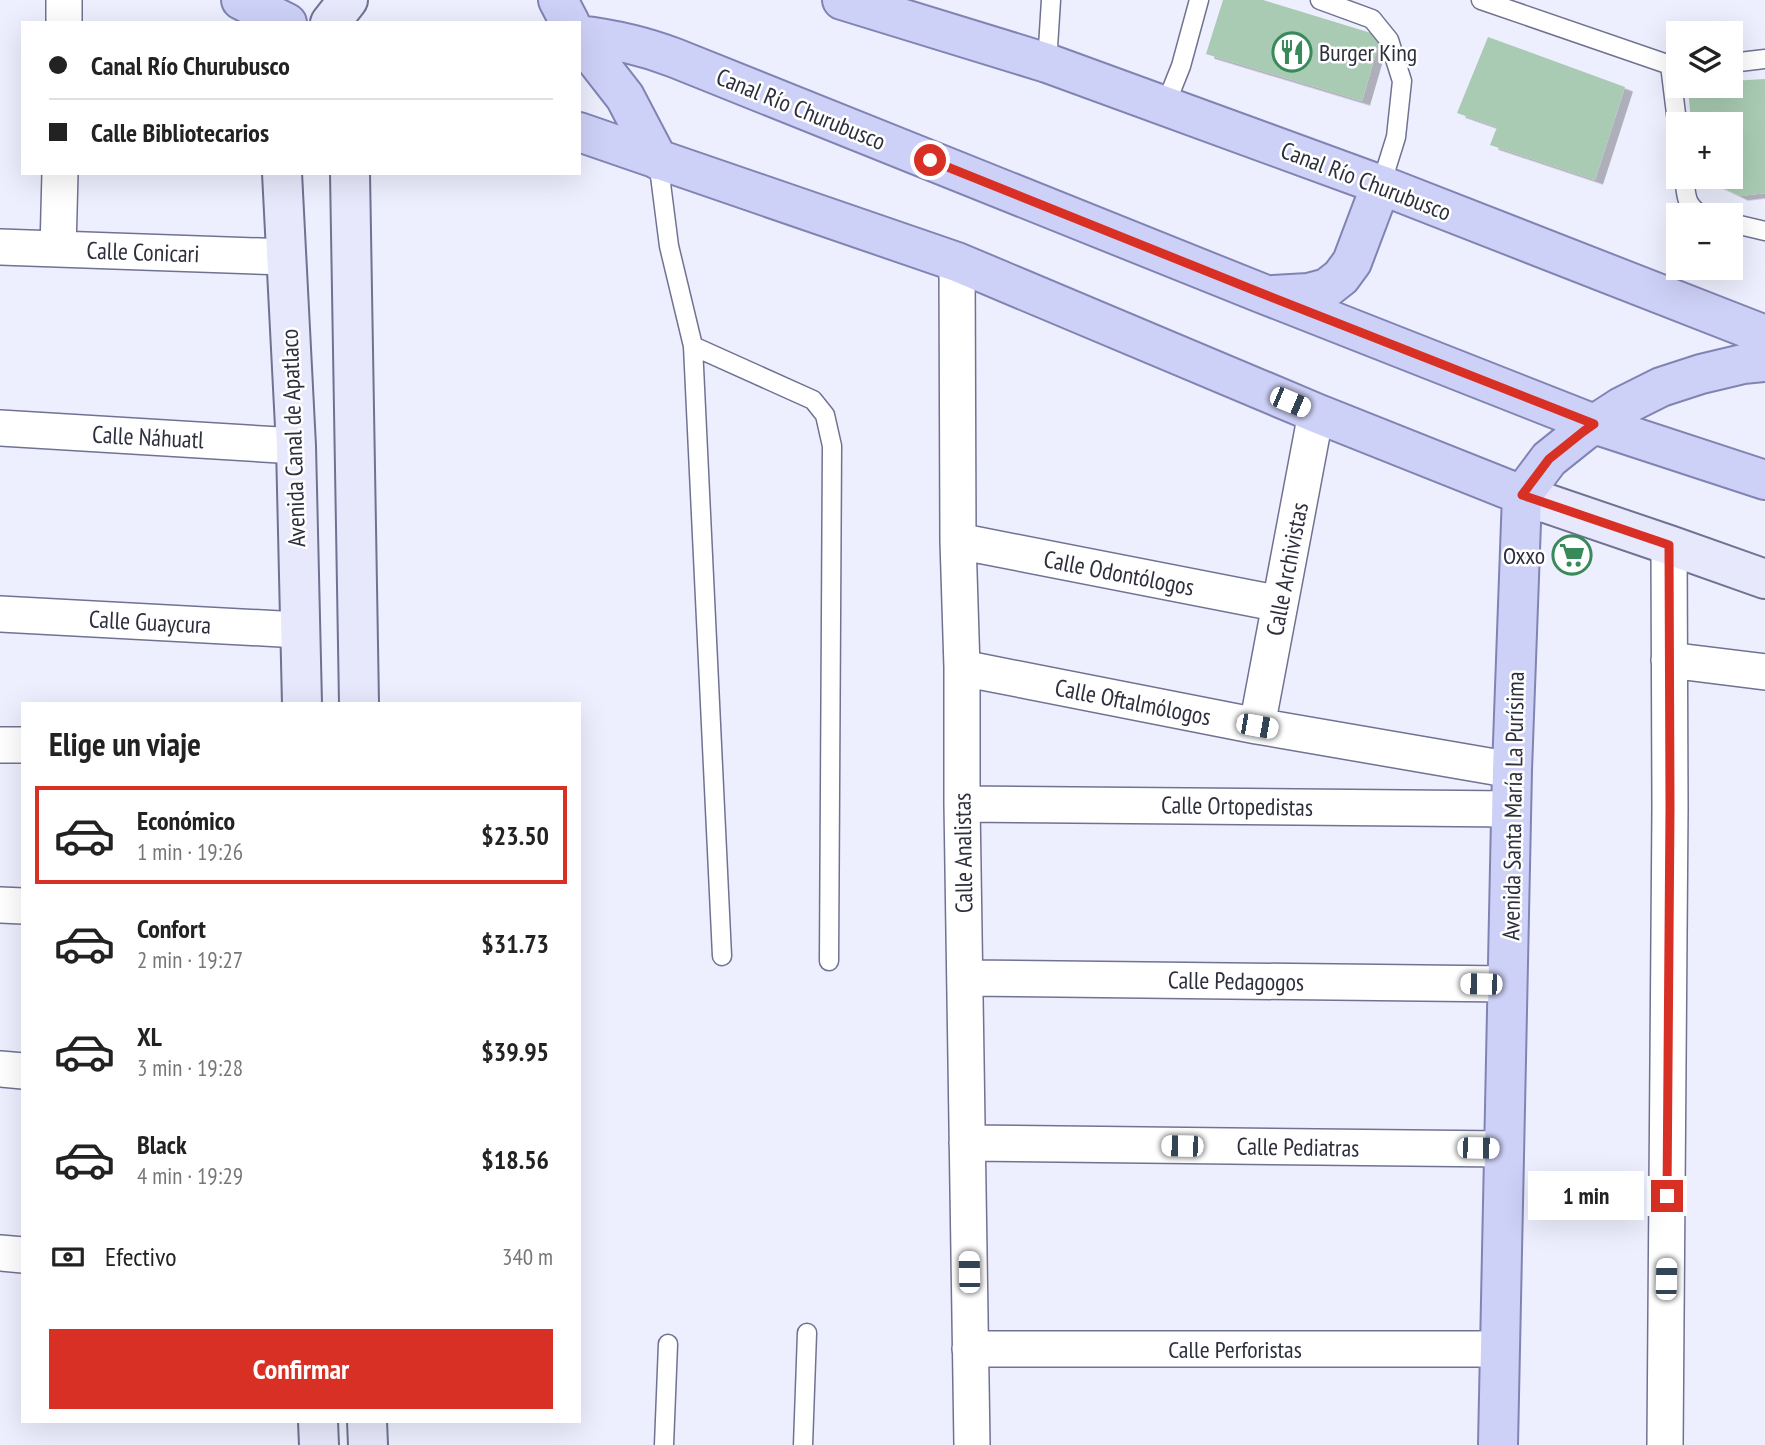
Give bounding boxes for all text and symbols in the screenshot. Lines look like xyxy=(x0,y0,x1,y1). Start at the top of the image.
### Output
map controls xyxy=(1666,21,1743,280)
button: layers xyxy=(1666,21,1743,98)
restaurant icon: Burger King xyxy=(1271,31,1313,73)
place label: Burger King xyxy=(1319,37,1417,68)
text: Canal Río Churubusco xyxy=(91,49,290,82)
street label: Canal Río Churubusco xyxy=(712,61,890,157)
button: + xyxy=(1666,112,1743,189)
text: Calle Bibliotecarios xyxy=(91,116,269,149)
street label: Canal Río Churubusco xyxy=(1277,134,1455,228)
route start xyxy=(914,144,946,176)
button: − xyxy=(1666,203,1743,280)
street label: Calle Conicari xyxy=(86,235,200,269)
street label: Avenida Canal de Apatlaco xyxy=(274,328,312,548)
car xyxy=(1267,384,1314,420)
street label: Calle Náhuatl xyxy=(91,419,205,455)
street label: Calle Archivistas xyxy=(1259,500,1315,638)
supermarket icon: Oxxo xyxy=(1551,534,1593,576)
place label: Oxxo xyxy=(1503,540,1545,571)
street label: Calle Odontólogos xyxy=(1041,543,1197,603)
street label: Calle Guaycura xyxy=(88,603,212,641)
street label: Avenida Santa María La Purísima xyxy=(1495,671,1531,941)
street label: Calle Oftalmólogos xyxy=(1052,672,1214,732)
car xyxy=(1235,712,1280,740)
text: Elige un viaje xyxy=(49,723,201,765)
street label: Calle Ortopedistas xyxy=(1161,789,1313,823)
street label: Calle Analistas xyxy=(946,792,980,914)
icon: car xyxy=(53,804,116,867)
text: Económico xyxy=(137,804,235,837)
text: $23.50 xyxy=(481,819,549,852)
text: 1 min · 19:26 xyxy=(137,837,243,866)
icon: car xyxy=(53,912,116,975)
text: Confort xyxy=(137,912,206,945)
text: $31.73 xyxy=(481,927,549,960)
text: 2 min · 19:27 xyxy=(137,945,243,974)
street label: Calle Pedagogos xyxy=(1168,964,1304,998)
car xyxy=(1460,973,1503,995)
icon: car xyxy=(53,1020,116,1083)
text: XL xyxy=(137,1020,162,1053)
text: $39.95 xyxy=(481,1035,549,1068)
text: 3 min · 19:28 xyxy=(137,1053,243,1082)
icon: car xyxy=(53,1128,116,1191)
text: Black xyxy=(137,1128,187,1161)
street label: Calle Pediatras xyxy=(1236,1130,1360,1164)
car xyxy=(1161,1135,1204,1157)
car xyxy=(1457,1137,1500,1159)
text: $18.56 xyxy=(481,1143,549,1176)
text: 4 min · 19:29 xyxy=(137,1161,243,1190)
callout: 1 min xyxy=(1527,1172,1642,1220)
route end xyxy=(1651,1180,1683,1212)
text: 1 min xyxy=(1563,1181,1609,1210)
icon: cash xyxy=(49,1238,87,1276)
text: Efectivo xyxy=(105,1240,177,1273)
text: 340 m xyxy=(502,1242,553,1271)
car xyxy=(959,1251,980,1293)
car xyxy=(1656,1258,1677,1300)
button: Confirmar xyxy=(49,1329,553,1409)
street label: Calle Perforistas xyxy=(1168,1334,1302,1365)

